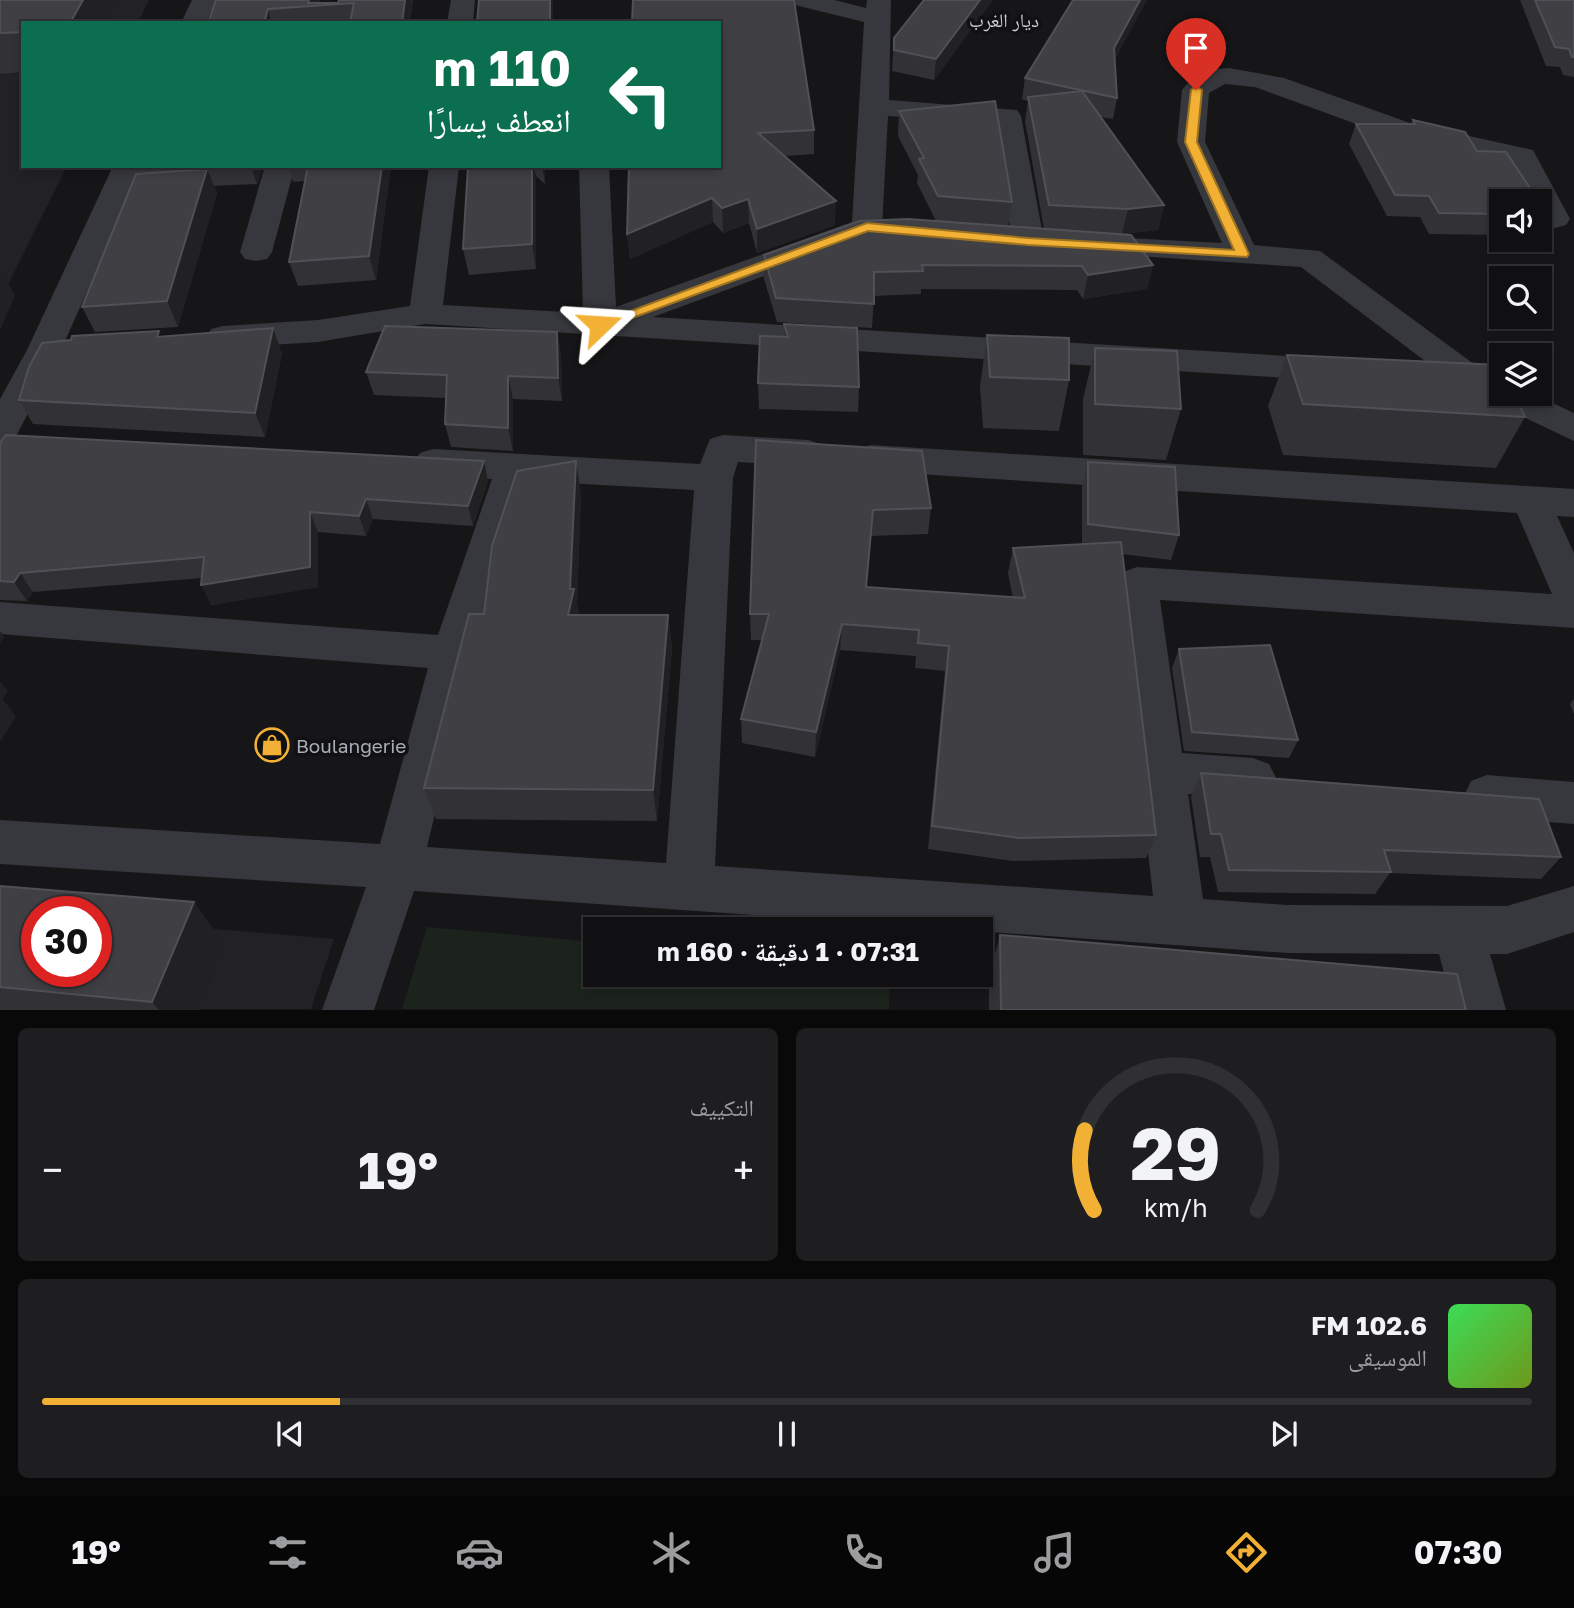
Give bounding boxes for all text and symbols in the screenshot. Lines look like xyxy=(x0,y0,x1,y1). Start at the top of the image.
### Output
district label: ديار الغرب xyxy=(969,8,1039,32)
pin xyxy=(1166,18,1226,90)
icon: arrive xyxy=(1177,29,1215,67)
text: 110 m xyxy=(434,38,571,97)
icon: left xyxy=(595,49,686,140)
text: انعطف يسارًا xyxy=(427,101,571,139)
map controls xyxy=(1489,189,1552,406)
button: sound xyxy=(1489,189,1552,252)
button: search xyxy=(1489,266,1552,329)
position arrow xyxy=(563,288,637,362)
button: layers xyxy=(1489,343,1552,406)
shop icon: Boulangerie xyxy=(253,726,291,764)
place label: Boulangerie xyxy=(296,734,406,757)
speed limit sign: 30 xyxy=(21,896,112,987)
text: 07:31 · 1 دقيقة · 160 m xyxy=(657,936,919,967)
text: التكييف xyxy=(689,1093,754,1121)
text: 29 xyxy=(1131,1110,1221,1197)
text: 19° xyxy=(358,1138,438,1200)
text: − xyxy=(42,1147,63,1192)
text: + xyxy=(733,1147,754,1192)
text: km/h xyxy=(1144,1192,1208,1223)
text: 102.6 FM xyxy=(1311,1310,1427,1341)
text: الموسيقى xyxy=(1348,1343,1427,1371)
icon: previous xyxy=(271,1415,309,1453)
icon: pause xyxy=(768,1415,806,1453)
icon: next xyxy=(1265,1415,1303,1453)
icon: filters xyxy=(263,1528,312,1577)
icon: car xyxy=(455,1528,504,1577)
icon: climate xyxy=(647,1528,696,1577)
icon: phone xyxy=(839,1528,888,1577)
icon: music xyxy=(1030,1528,1079,1577)
icon: directions xyxy=(1222,1528,1271,1577)
text: 19° xyxy=(71,1533,121,1571)
text: 07:30 xyxy=(1414,1533,1503,1571)

